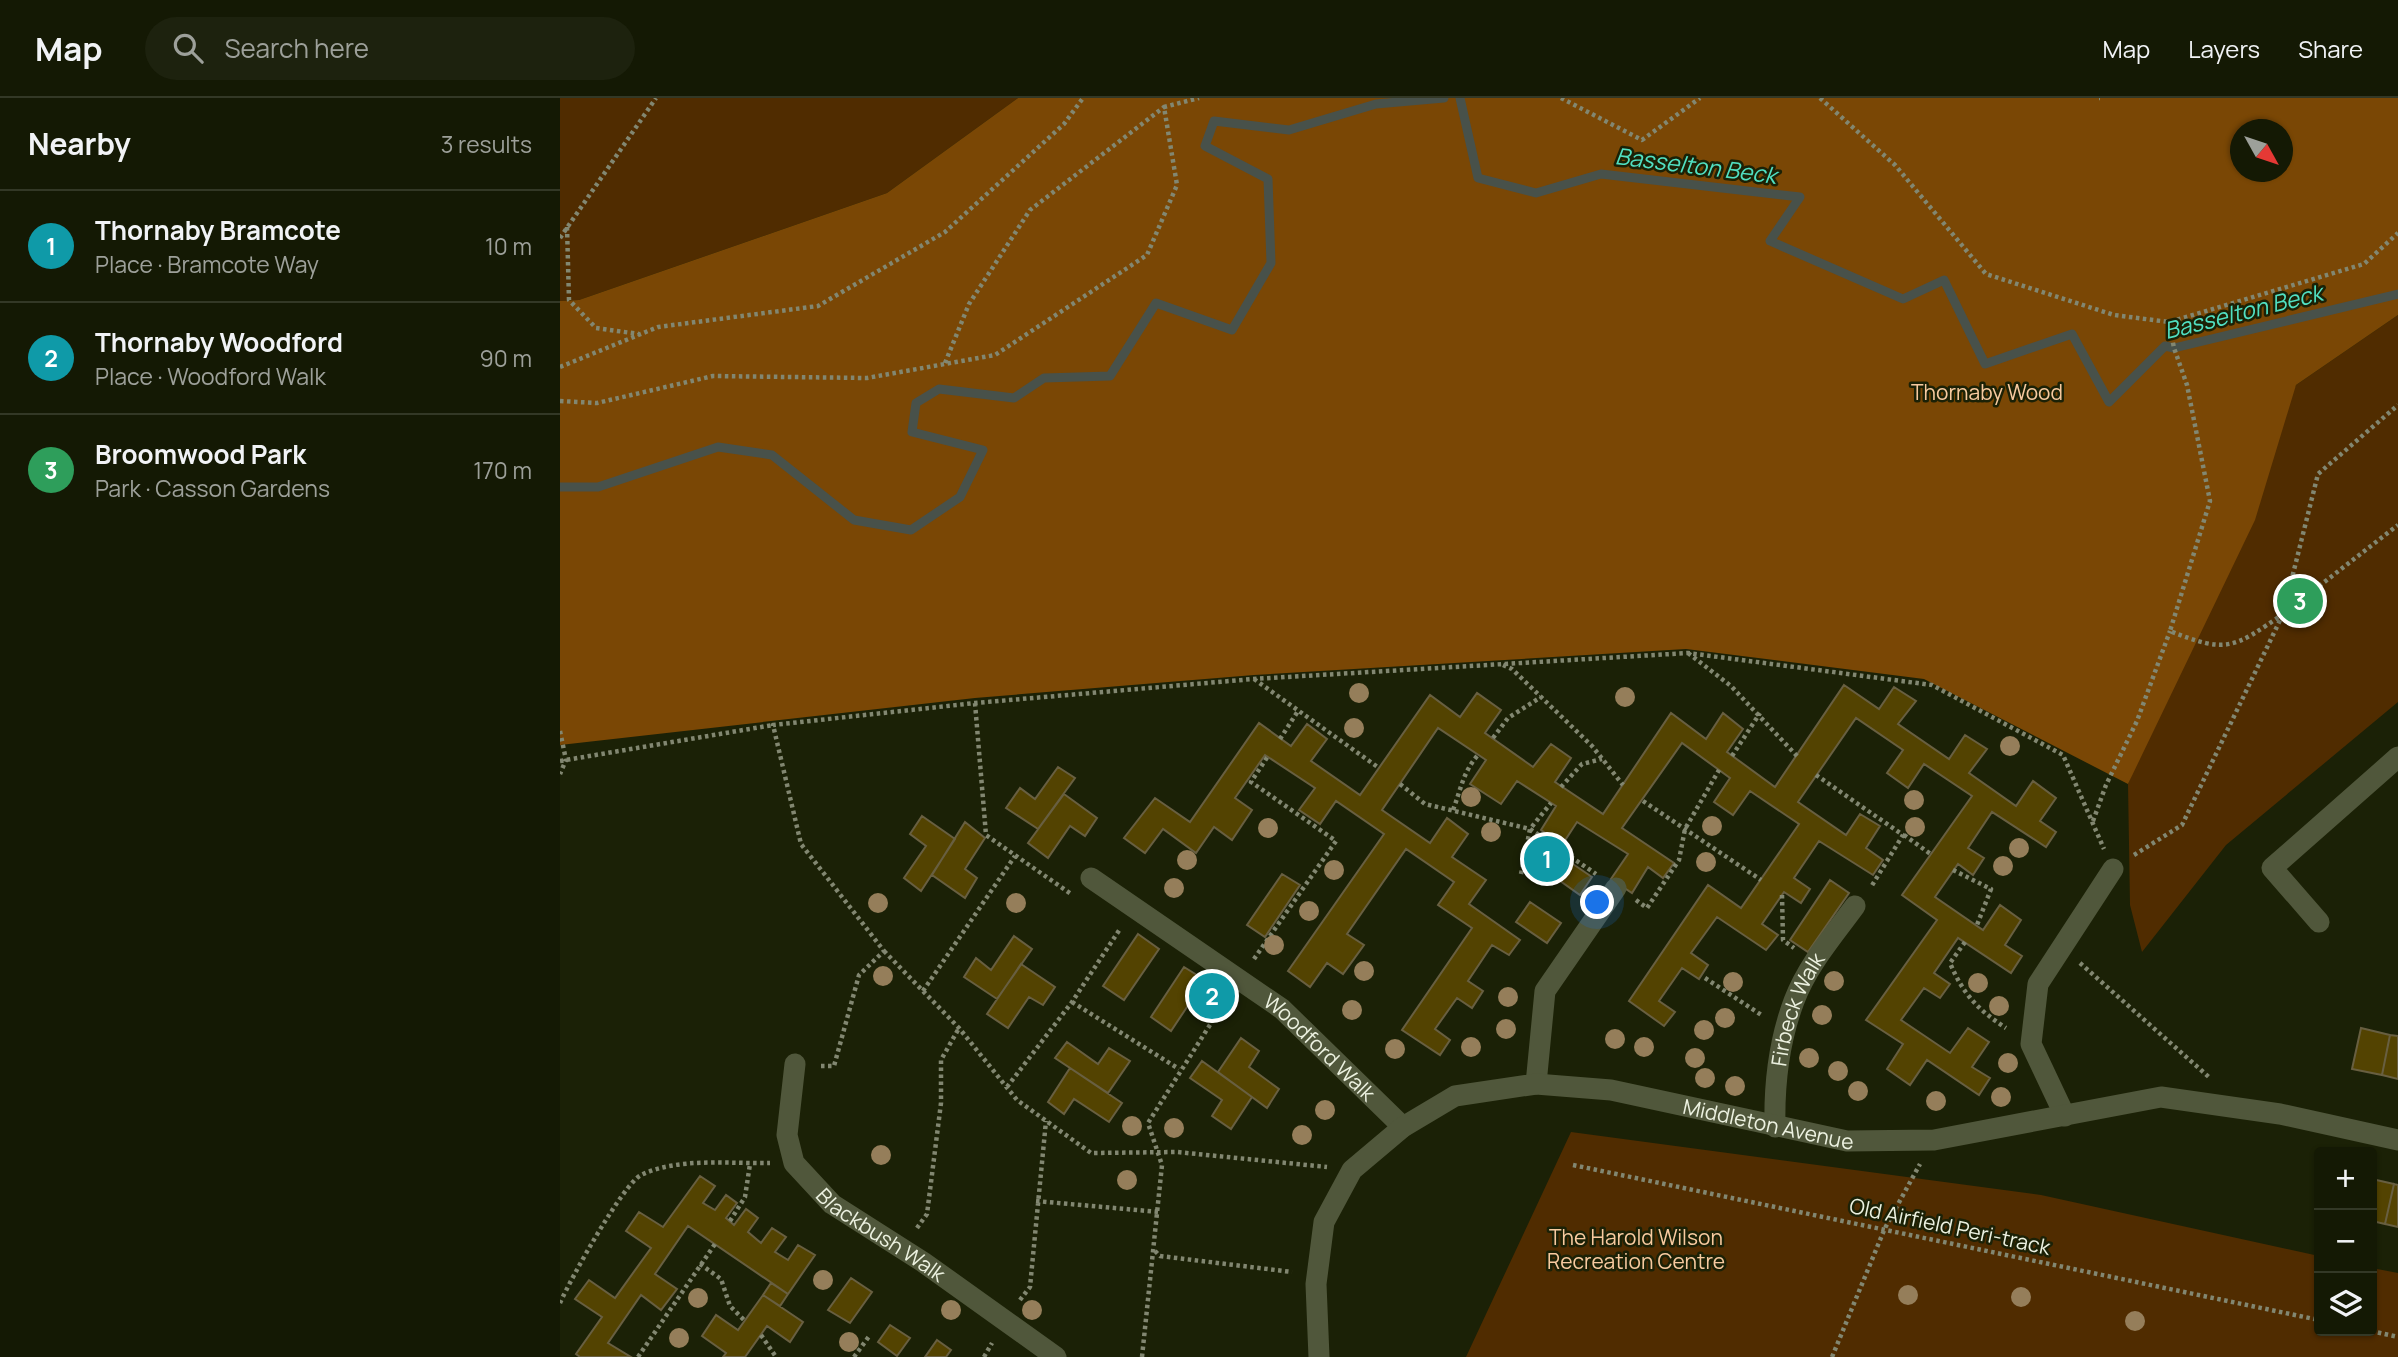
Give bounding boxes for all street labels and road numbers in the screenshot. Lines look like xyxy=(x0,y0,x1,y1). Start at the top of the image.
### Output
street label: Firbeck Walk xyxy=(1764,947,1831,1068)
street label: Woodford Walk xyxy=(1258,987,1382,1107)
street label: Middleton Avenue xyxy=(1681,1092,1854,1155)
street label: Blackbush Walk xyxy=(810,1182,952,1288)
street label: Old Airfield Peri-track xyxy=(1847,1191,2053,1261)

